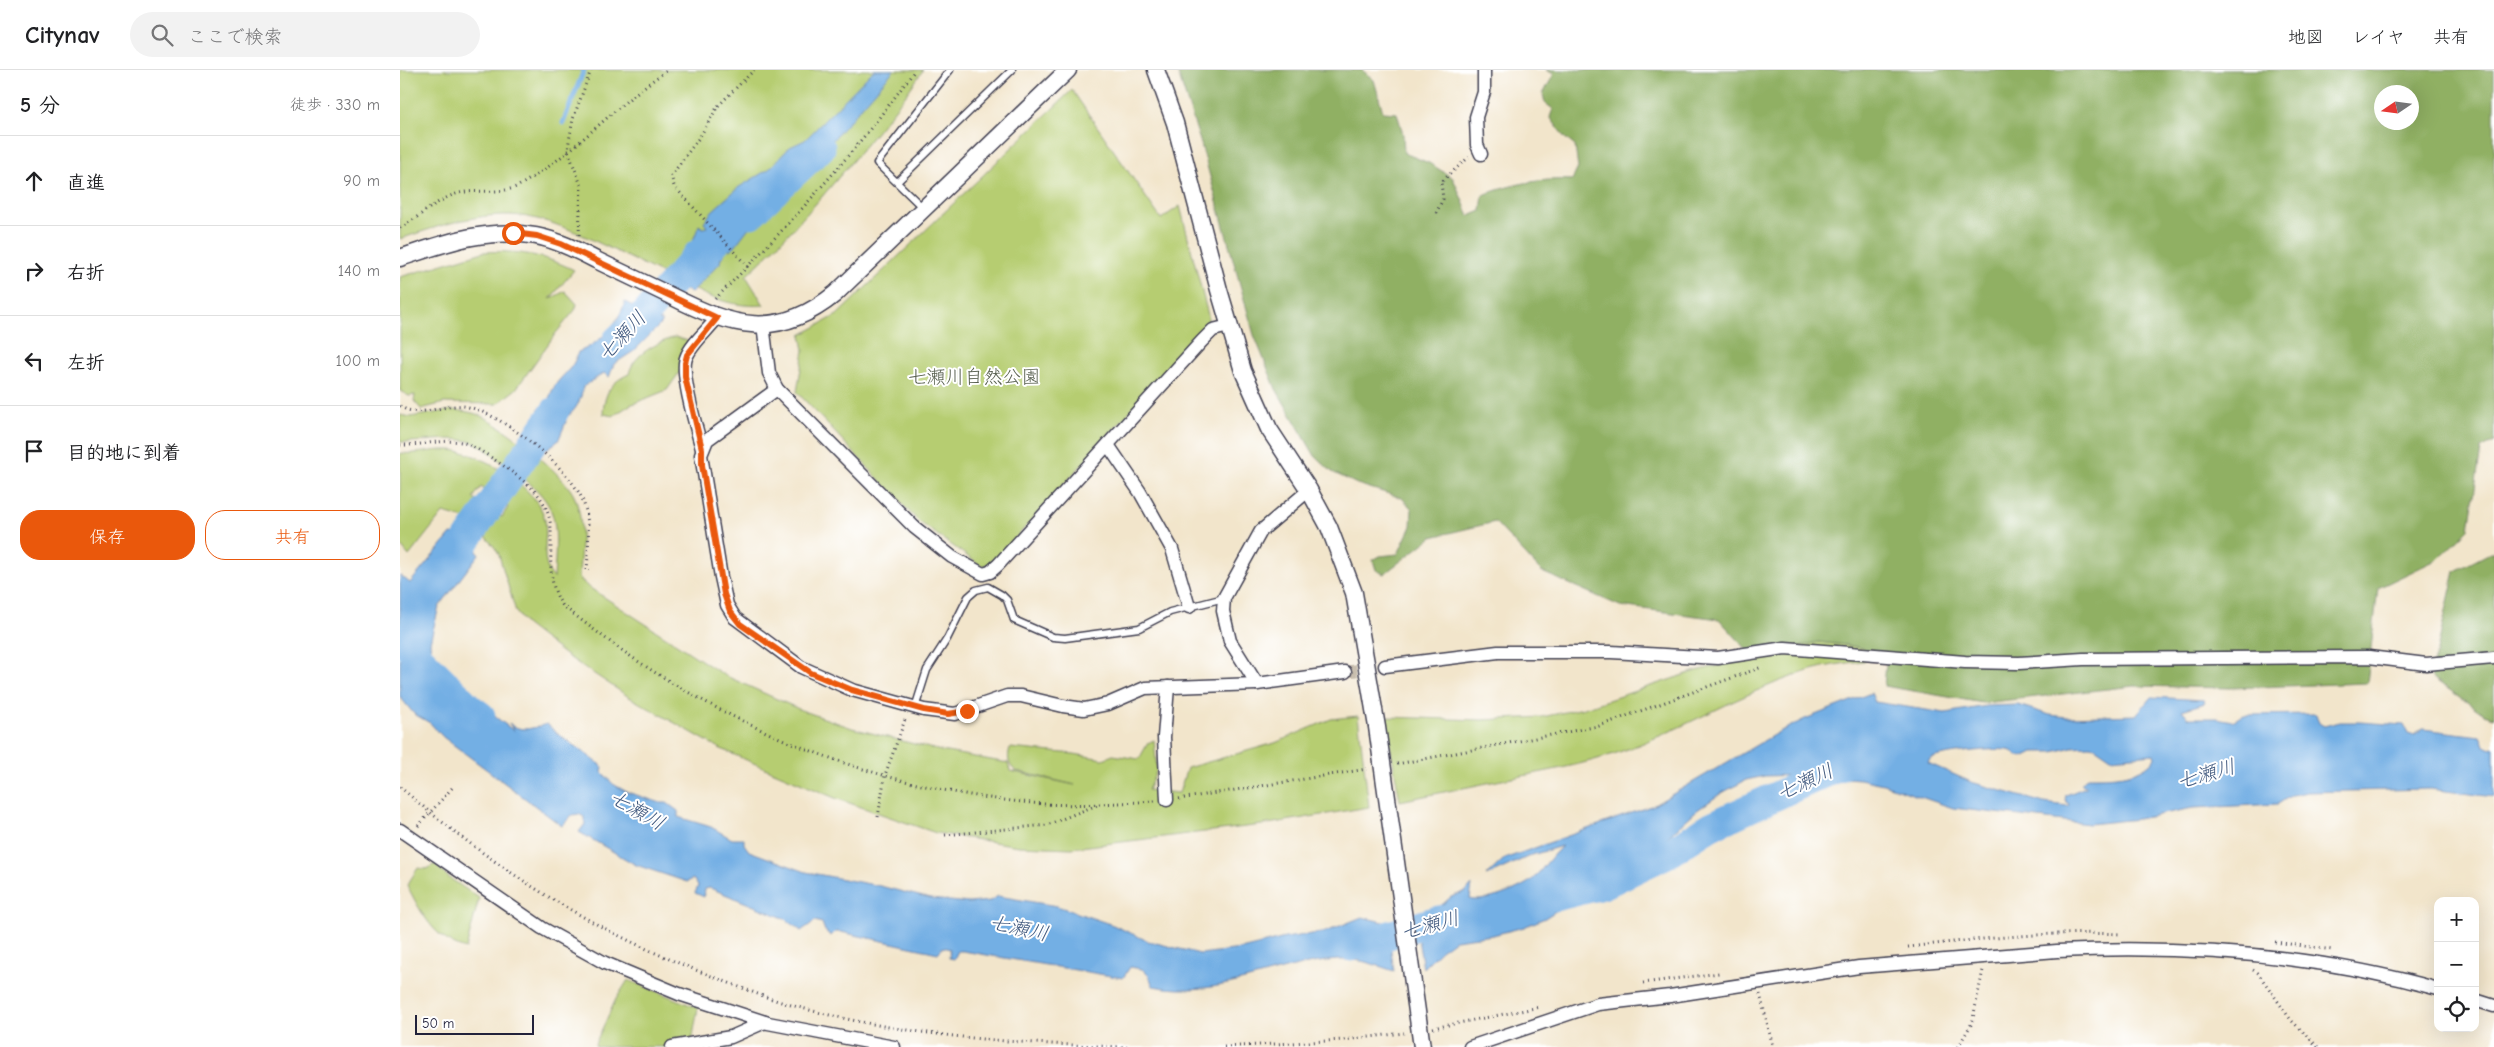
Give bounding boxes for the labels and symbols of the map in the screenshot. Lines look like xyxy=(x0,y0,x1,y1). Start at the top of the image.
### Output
north arrow xyxy=(2374,85,2419,130)
route start xyxy=(502,222,525,245)
water label: 七瀬川 xyxy=(593,306,651,366)
park label: 七瀬川自然公園 xyxy=(907,366,1041,388)
route end xyxy=(956,700,979,723)
water label: 七瀬川 xyxy=(2174,755,2238,793)
water label: 七瀬川 xyxy=(1773,759,1837,805)
water label: 七瀬川 xyxy=(605,785,669,835)
water label: 七瀬川 xyxy=(1398,906,1462,944)
water label: 七瀬川 xyxy=(987,911,1051,945)
scale bar xyxy=(415,1012,534,1035)

